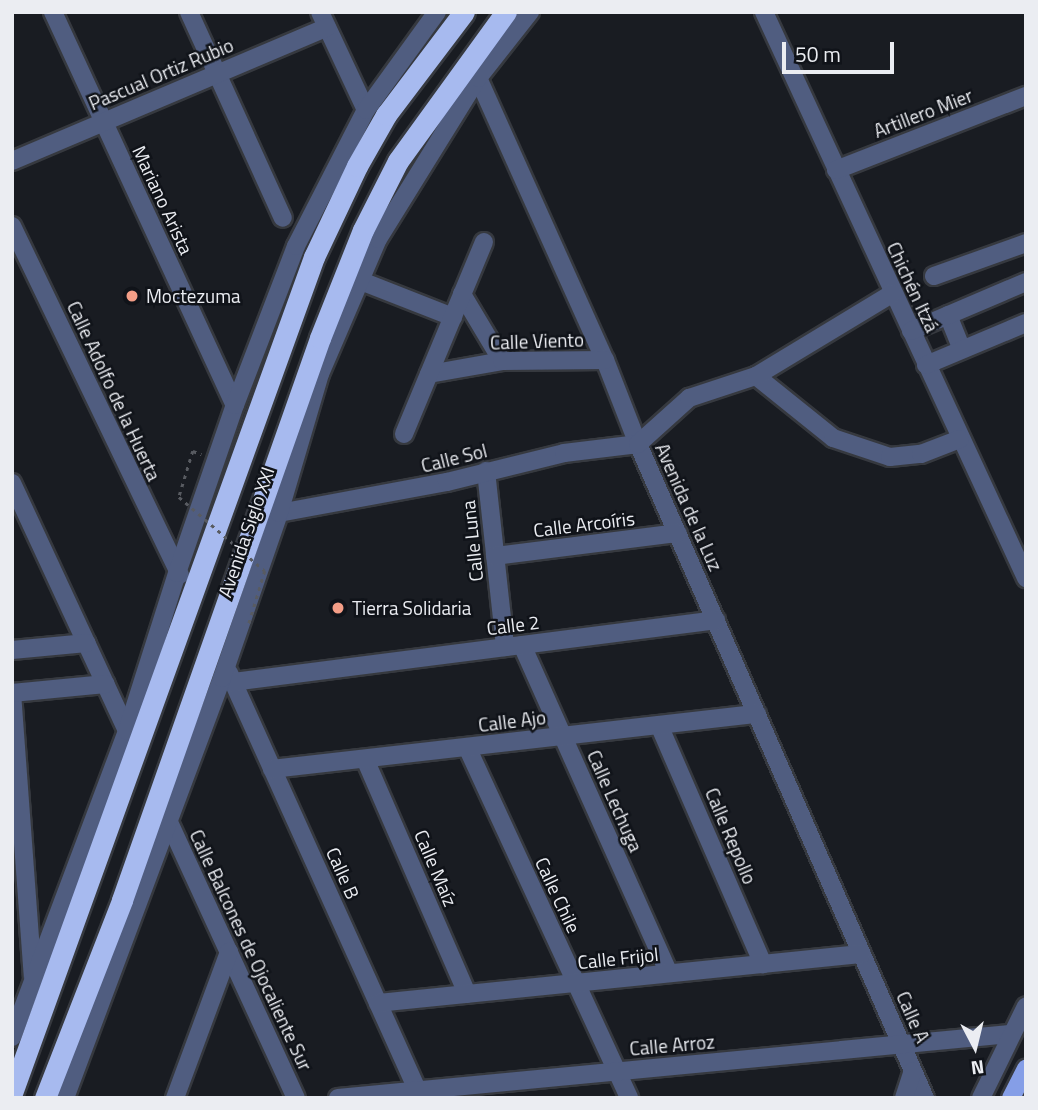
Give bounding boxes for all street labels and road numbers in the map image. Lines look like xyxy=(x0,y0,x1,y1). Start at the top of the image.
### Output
street label: Pascual Ortiz Rubio xyxy=(85,33,237,115)
street label: Artillero Mier xyxy=(870,84,976,142)
street label: Mariano Arista xyxy=(128,142,198,258)
street label: Chichén Itzá xyxy=(882,238,944,336)
street label: Calle Adolfo de la Huerta xyxy=(62,298,166,484)
street label: Calle Viento xyxy=(490,328,584,354)
street label: Calle Sol xyxy=(419,439,489,477)
street label: Avenida de la Luz xyxy=(651,440,727,574)
street label: Avenida Siglo XXI xyxy=(213,464,279,600)
street label: Calle Luna xyxy=(456,499,488,583)
street label: Calle Arcoíris xyxy=(532,506,636,542)
street label: Calle 2 xyxy=(485,610,541,640)
street label: Calle Ajo xyxy=(477,706,547,736)
street label: Calle Lechuga xyxy=(582,747,648,855)
street label: Calle Repollo xyxy=(701,784,761,888)
street label: Calle Balcones de Ojocaliente Sur xyxy=(185,826,317,1074)
street label: Calle Maíz xyxy=(410,826,462,910)
street label: Calle B xyxy=(322,844,364,902)
street label: Calle Chile xyxy=(531,853,585,937)
street label: Calle Frijol xyxy=(576,942,660,974)
street label: Calle A xyxy=(892,988,934,1046)
street label: Calle Arroz xyxy=(629,1030,715,1060)

